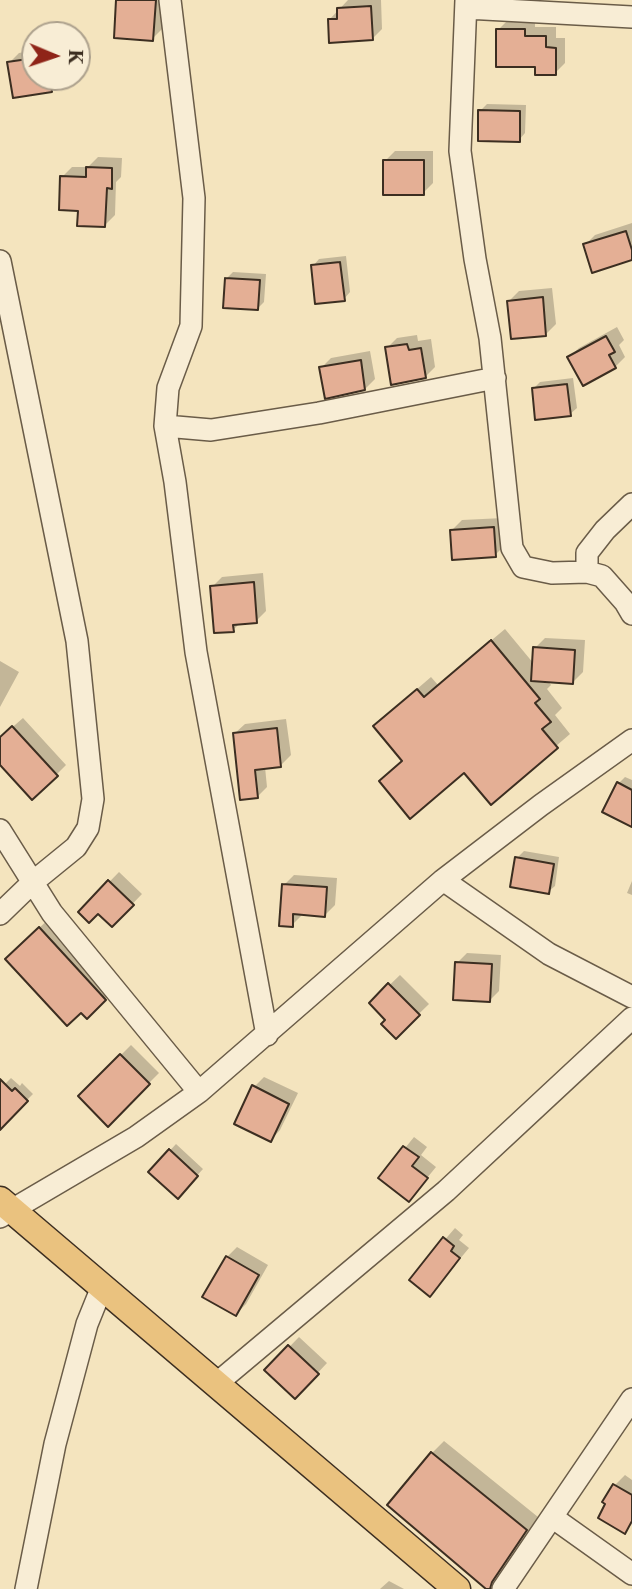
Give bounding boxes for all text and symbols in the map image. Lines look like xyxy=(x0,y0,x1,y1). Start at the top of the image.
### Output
north arrow xyxy=(21,21,91,91)
text: K xyxy=(64,49,87,65)

